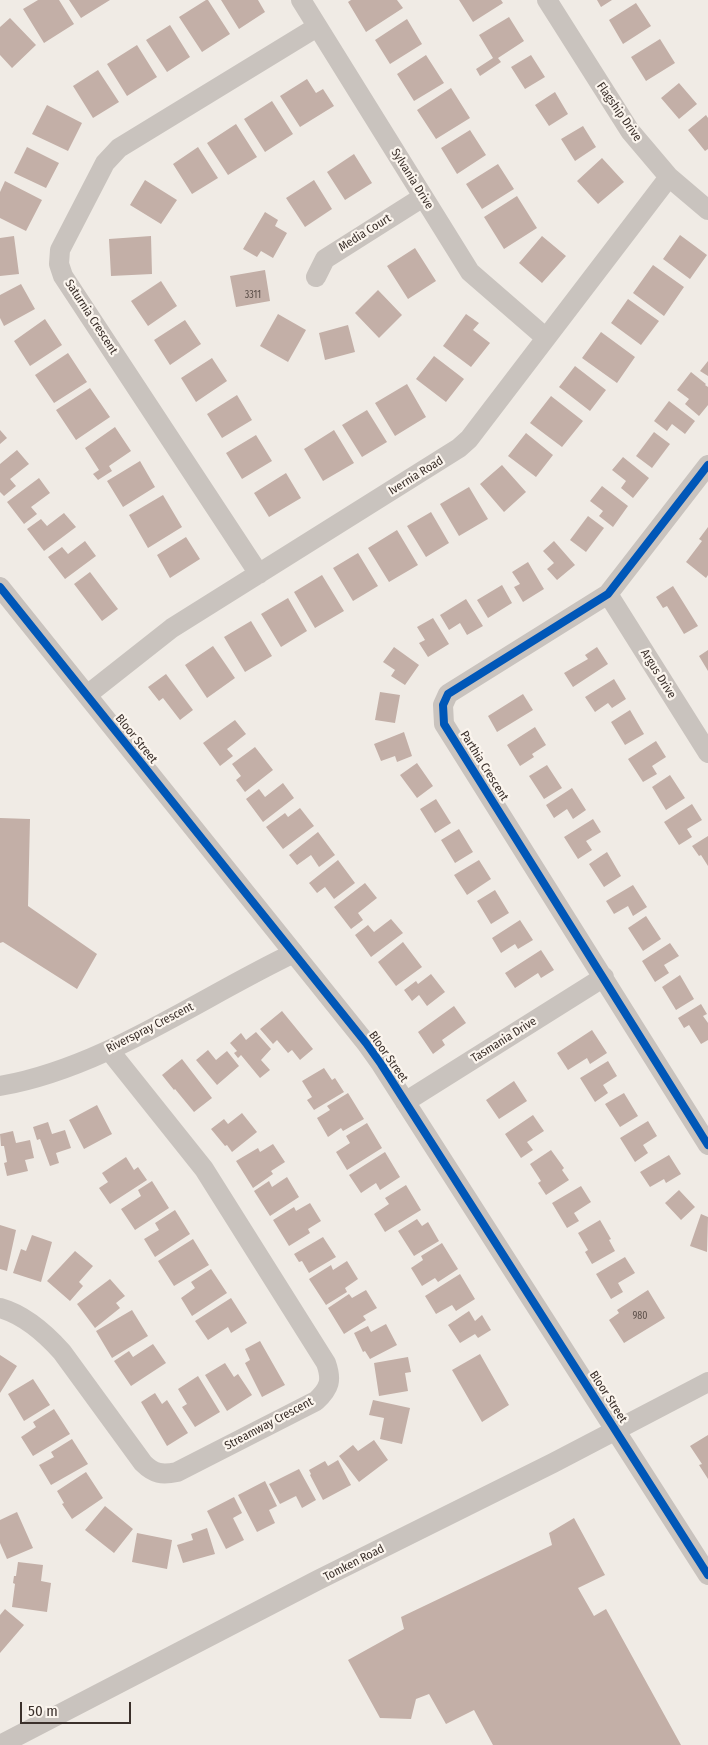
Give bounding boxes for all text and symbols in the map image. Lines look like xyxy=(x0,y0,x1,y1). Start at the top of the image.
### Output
street label: Flagship Drive xyxy=(593,80,645,144)
street label: Sylvania Drive xyxy=(388,146,436,212)
street label: Media Court xyxy=(336,211,394,255)
street label: Saturnia Crescent xyxy=(61,277,121,357)
house number: 3311 xyxy=(245,289,261,301)
street label: Ivernia Road xyxy=(386,454,446,498)
street label: Argus Drive xyxy=(637,647,679,701)
street label: Bloor Street xyxy=(112,712,160,766)
street label: Parthia Crescent xyxy=(457,728,511,804)
street label: Riverspray Crescent xyxy=(104,1000,196,1056)
street label: Tasmania Drive xyxy=(469,1014,539,1066)
street label: Bloor Street xyxy=(365,1029,411,1085)
house number: 980 xyxy=(632,1310,648,1322)
street label: Bloor Street xyxy=(586,1368,630,1426)
street label: Streamway Crescent xyxy=(222,1395,316,1453)
street label: Tomken Road xyxy=(321,1542,387,1584)
scale bar xyxy=(22,1692,134,1724)
text: 50 m xyxy=(28,1702,58,1720)

